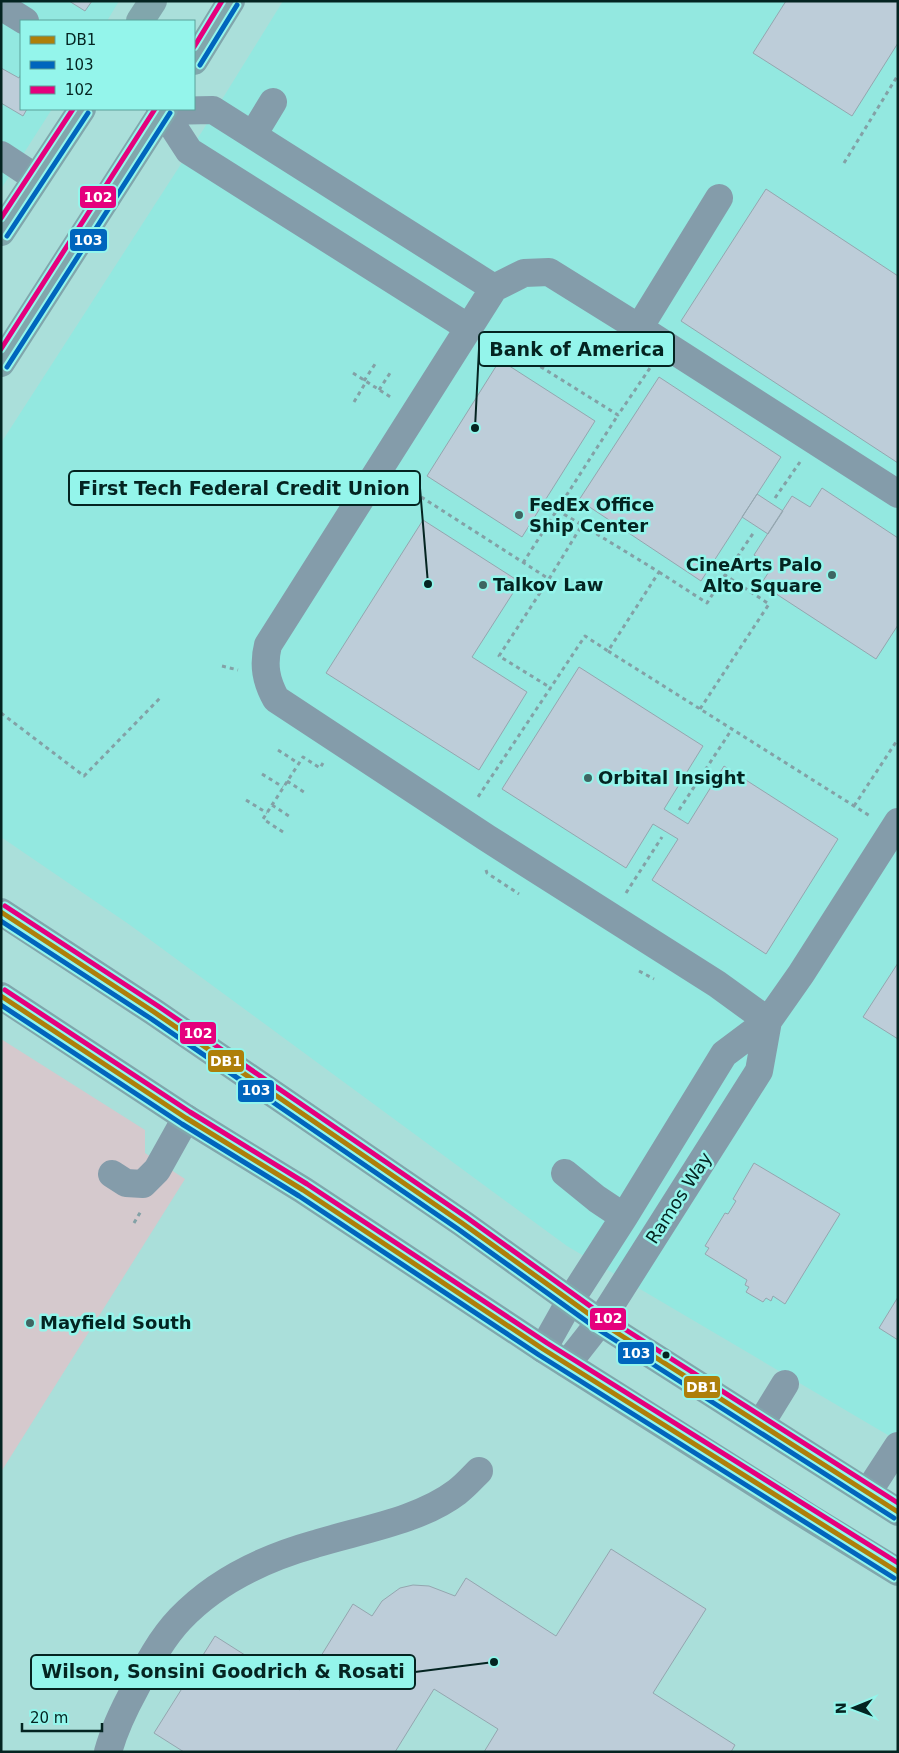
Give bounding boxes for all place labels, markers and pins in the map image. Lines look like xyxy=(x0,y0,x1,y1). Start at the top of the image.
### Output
callout: Bank of America xyxy=(479,332,674,366)
callout: First Tech Federal Credit Union xyxy=(69,471,420,505)
place label: FedEx Office Ship Center xyxy=(529,494,654,536)
marker: FedEx Office Ship Center xyxy=(513,509,525,521)
place label: CineArts Palo Alto Square xyxy=(686,554,822,596)
marker: CineArts Palo Alto Square xyxy=(826,569,838,581)
place label: Talkov Law xyxy=(493,574,603,595)
marker: Talkov Law xyxy=(477,579,489,591)
place label: Orbital Insight xyxy=(598,767,746,788)
marker: Orbital Insight xyxy=(582,772,594,784)
place label: Mayfield South xyxy=(40,1312,192,1333)
marker: Mayfield South xyxy=(24,1317,36,1329)
unlabelled marker xyxy=(661,1350,671,1360)
callout: Wilson, Sonsini Goodrich & Rosati xyxy=(31,1655,415,1689)

